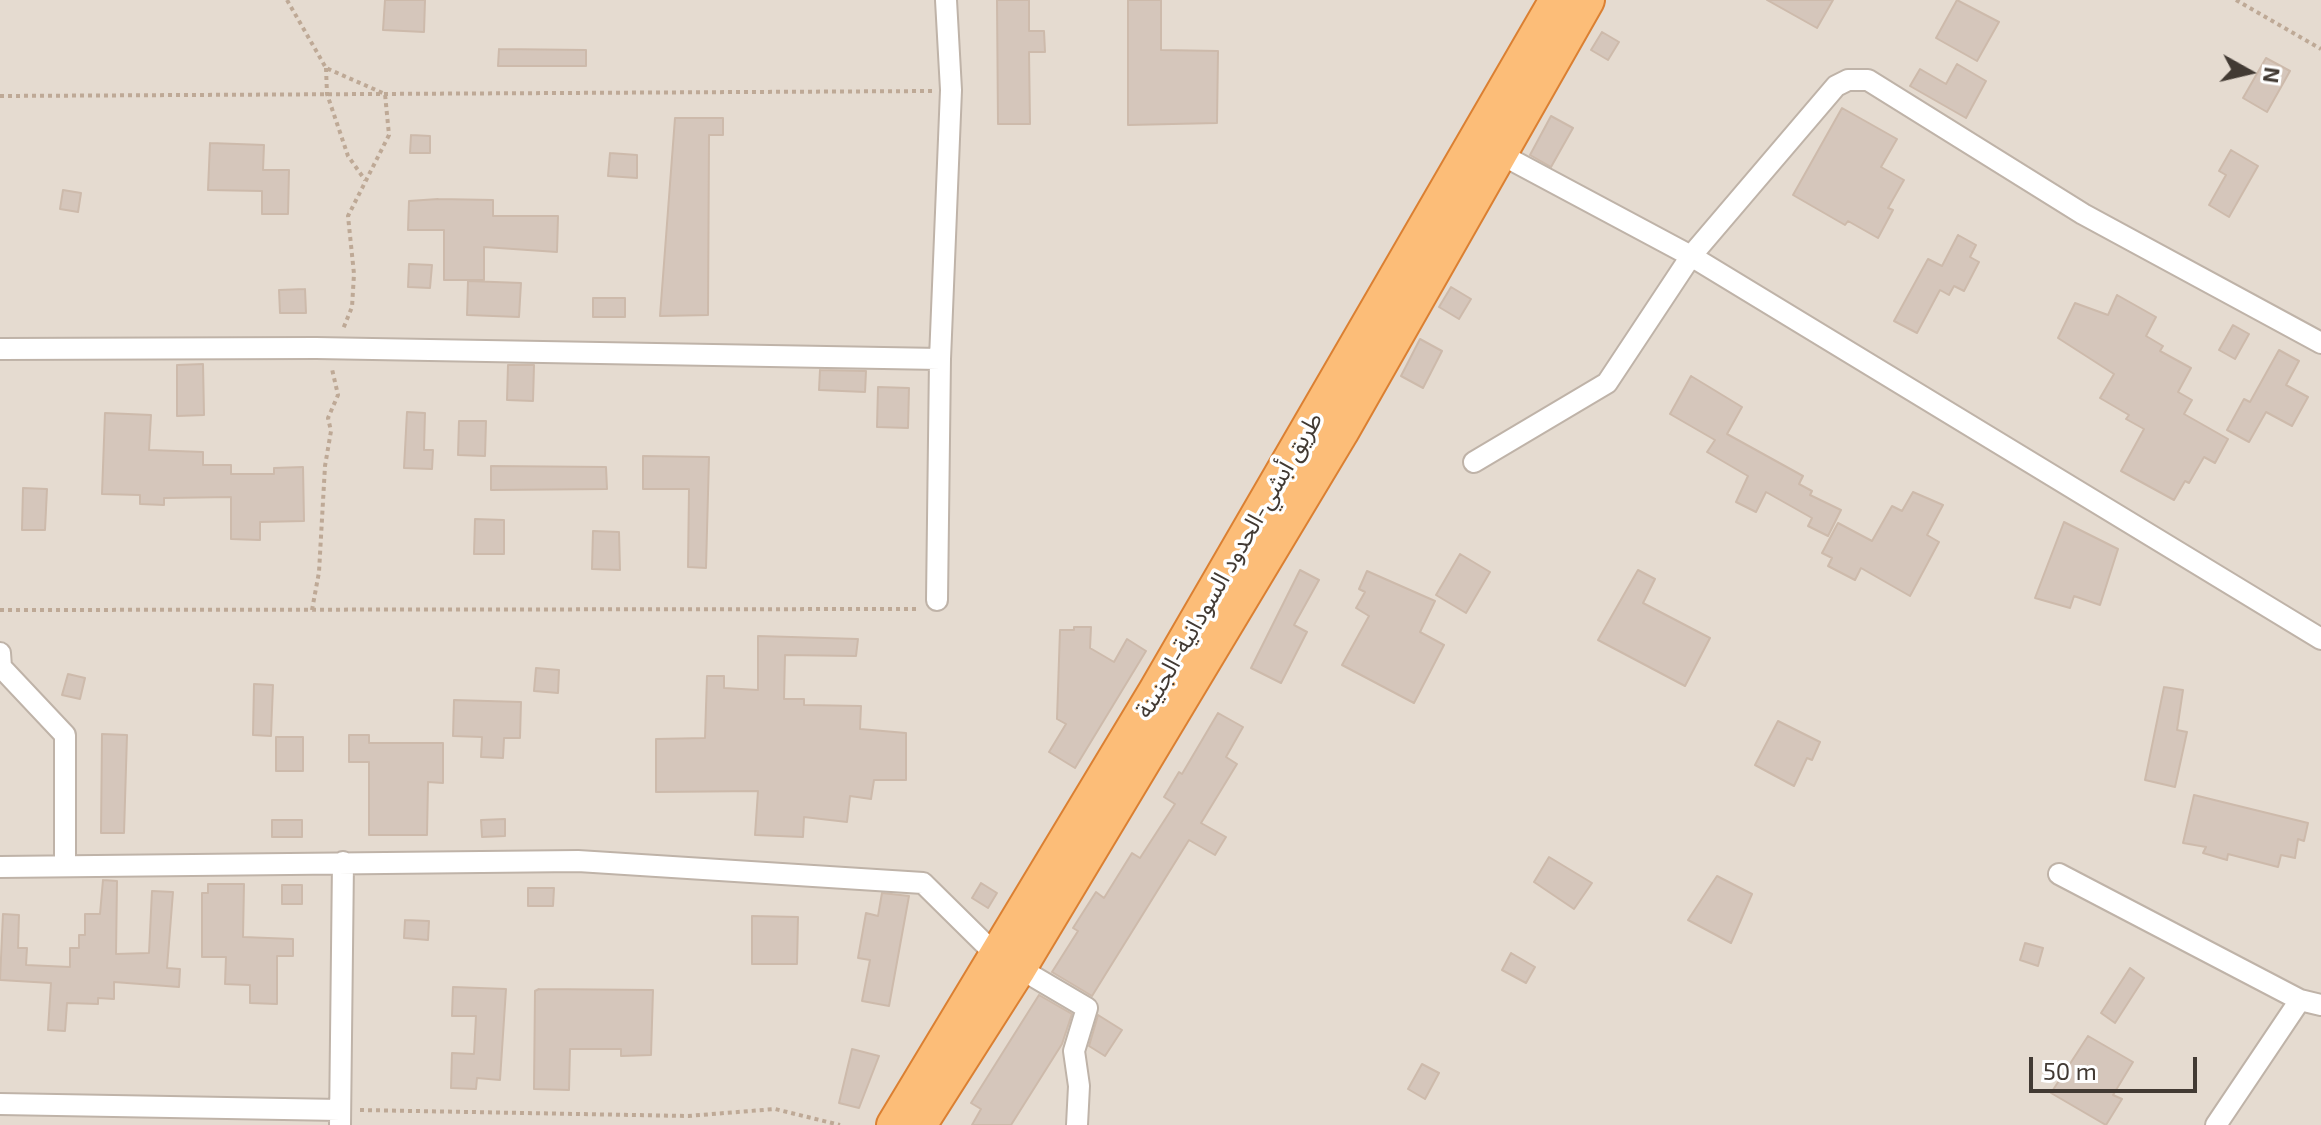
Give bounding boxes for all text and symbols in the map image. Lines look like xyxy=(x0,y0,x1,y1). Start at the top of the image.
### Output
north arrow xyxy=(2209,32,2289,112)
text: N xyxy=(2259,66,2287,85)
street label: طريق أبشي-الحدود السودانية-الجنينة xyxy=(1129,407,1329,723)
scale bar xyxy=(2033,1041,2201,1091)
text: 50 m xyxy=(2043,1056,2097,1085)

